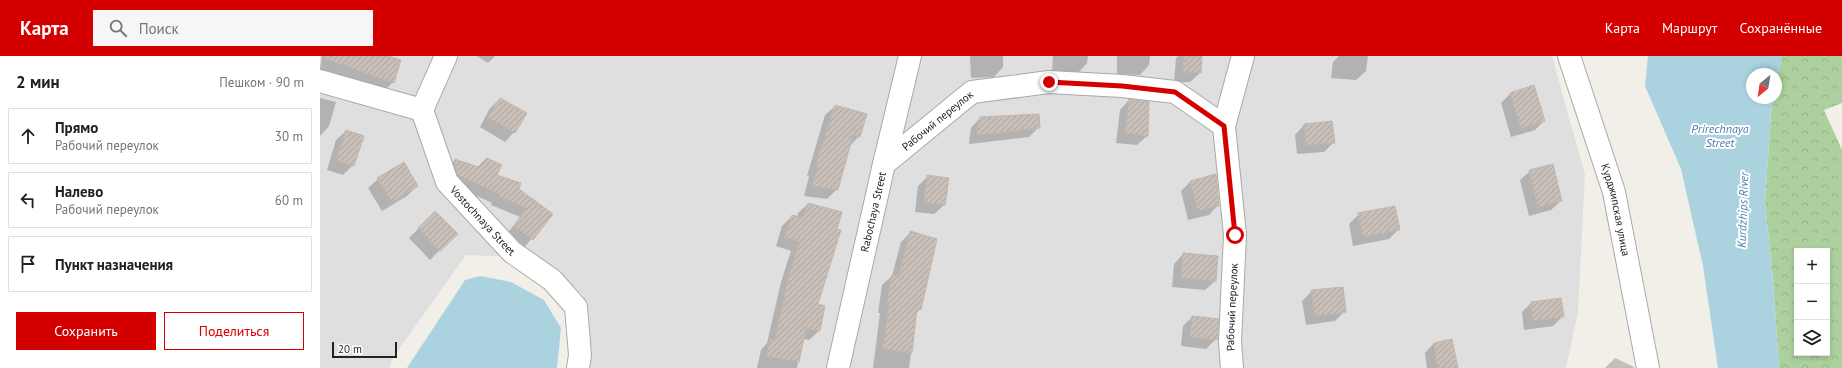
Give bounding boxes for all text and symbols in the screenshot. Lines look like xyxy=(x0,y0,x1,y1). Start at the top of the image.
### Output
search box xyxy=(93,10,373,46)
text: Карта xyxy=(20,16,69,40)
icon: search xyxy=(107,17,129,39)
text: Поиск xyxy=(139,19,179,38)
text: Карта xyxy=(1605,19,1640,37)
text: Маршрут xyxy=(1662,19,1717,37)
text: Сохранённые xyxy=(1739,19,1822,37)
north arrow xyxy=(1746,68,1782,104)
text: 2 мин xyxy=(16,71,60,93)
route end xyxy=(1040,73,1058,91)
text: Пешком · 90 m xyxy=(219,74,304,91)
street label: Рабочий переулок xyxy=(899,87,976,154)
text: Прямо xyxy=(55,118,98,137)
water label: Prirechnaya Street xyxy=(1691,121,1749,150)
icon: ahead xyxy=(17,125,39,147)
text: 30 m xyxy=(275,128,303,145)
text: Рабочий переулок xyxy=(55,137,159,154)
street label: Курджипская улица xyxy=(1598,162,1633,257)
street label: Rabochaya Street xyxy=(857,170,889,253)
water label: Kurdzhips River xyxy=(1734,171,1751,248)
text: Налево xyxy=(55,182,103,201)
street label: Vostochnaya Street xyxy=(446,182,518,259)
icon: left xyxy=(17,189,39,211)
text: 60 m xyxy=(275,192,303,209)
text: Рабочий переулок xyxy=(55,201,159,218)
route start xyxy=(1226,226,1244,244)
map controls xyxy=(1794,248,1830,356)
button: + xyxy=(1794,248,1830,284)
icon: arrive xyxy=(17,253,39,275)
text: Пункт назначения xyxy=(55,255,173,274)
street label: Рабочий переулок xyxy=(1223,262,1241,352)
button: − xyxy=(1794,284,1830,320)
button: Сохранить xyxy=(16,312,156,350)
button: Поделиться xyxy=(164,312,304,350)
button: layers xyxy=(1794,320,1830,356)
scale bar xyxy=(332,340,397,359)
text: 20 m xyxy=(338,342,362,356)

